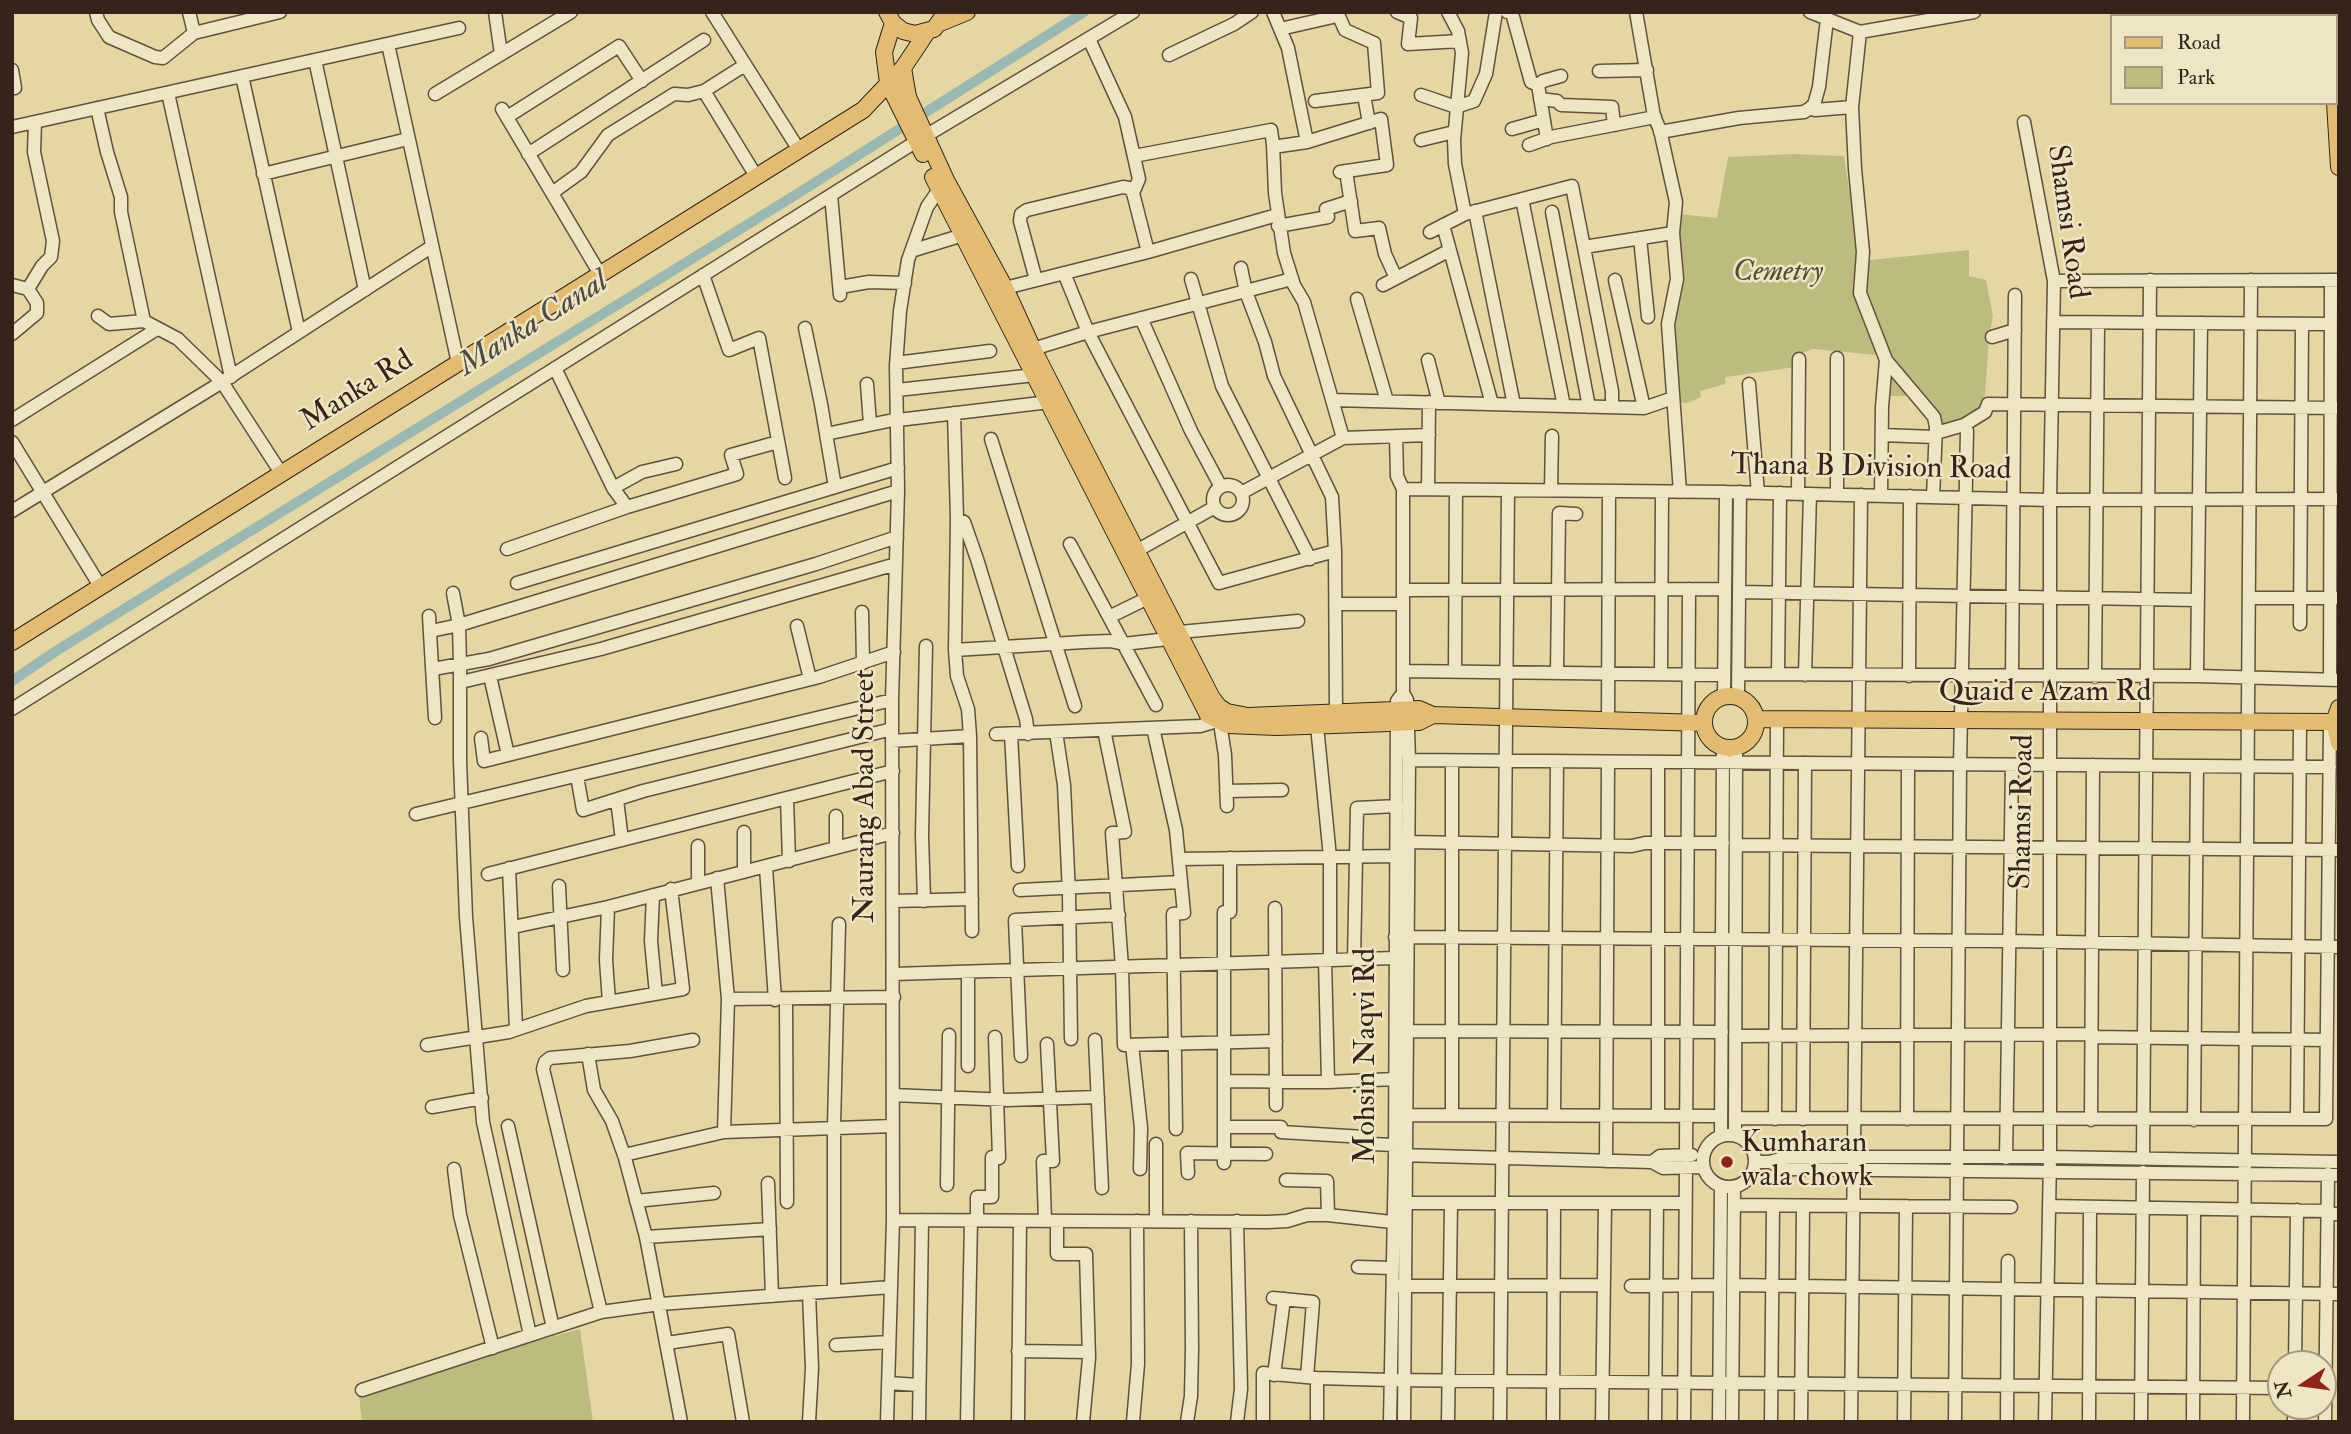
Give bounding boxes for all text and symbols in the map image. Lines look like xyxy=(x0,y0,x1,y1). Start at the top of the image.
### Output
legend xyxy=(2110,14,2337,105)
text: Road xyxy=(2177,29,2221,56)
text: Park xyxy=(2177,64,2215,91)
street label: Shamsi Road xyxy=(2037,143,2095,301)
park label: Cemetry xyxy=(1733,256,1823,292)
water label: Manka Canal xyxy=(452,264,616,386)
street label: Manka Rd xyxy=(295,344,421,440)
street label: Thana B Division Road xyxy=(1730,449,2012,489)
street label: Naurang Abad Street xyxy=(849,669,885,923)
street label: Quaid e Azam Rd xyxy=(1939,676,2151,712)
street label: Shamsi Road xyxy=(2005,734,2043,890)
street label: Mohsin Naqvi Rd xyxy=(1350,948,1386,1164)
place label: Kumharan wala chowk xyxy=(1741,1127,1873,1198)
marker: Kumharan wala chowk xyxy=(1719,1154,1735,1170)
north arrow xyxy=(2267,1350,2337,1420)
text: N xyxy=(2270,1378,2297,1400)

